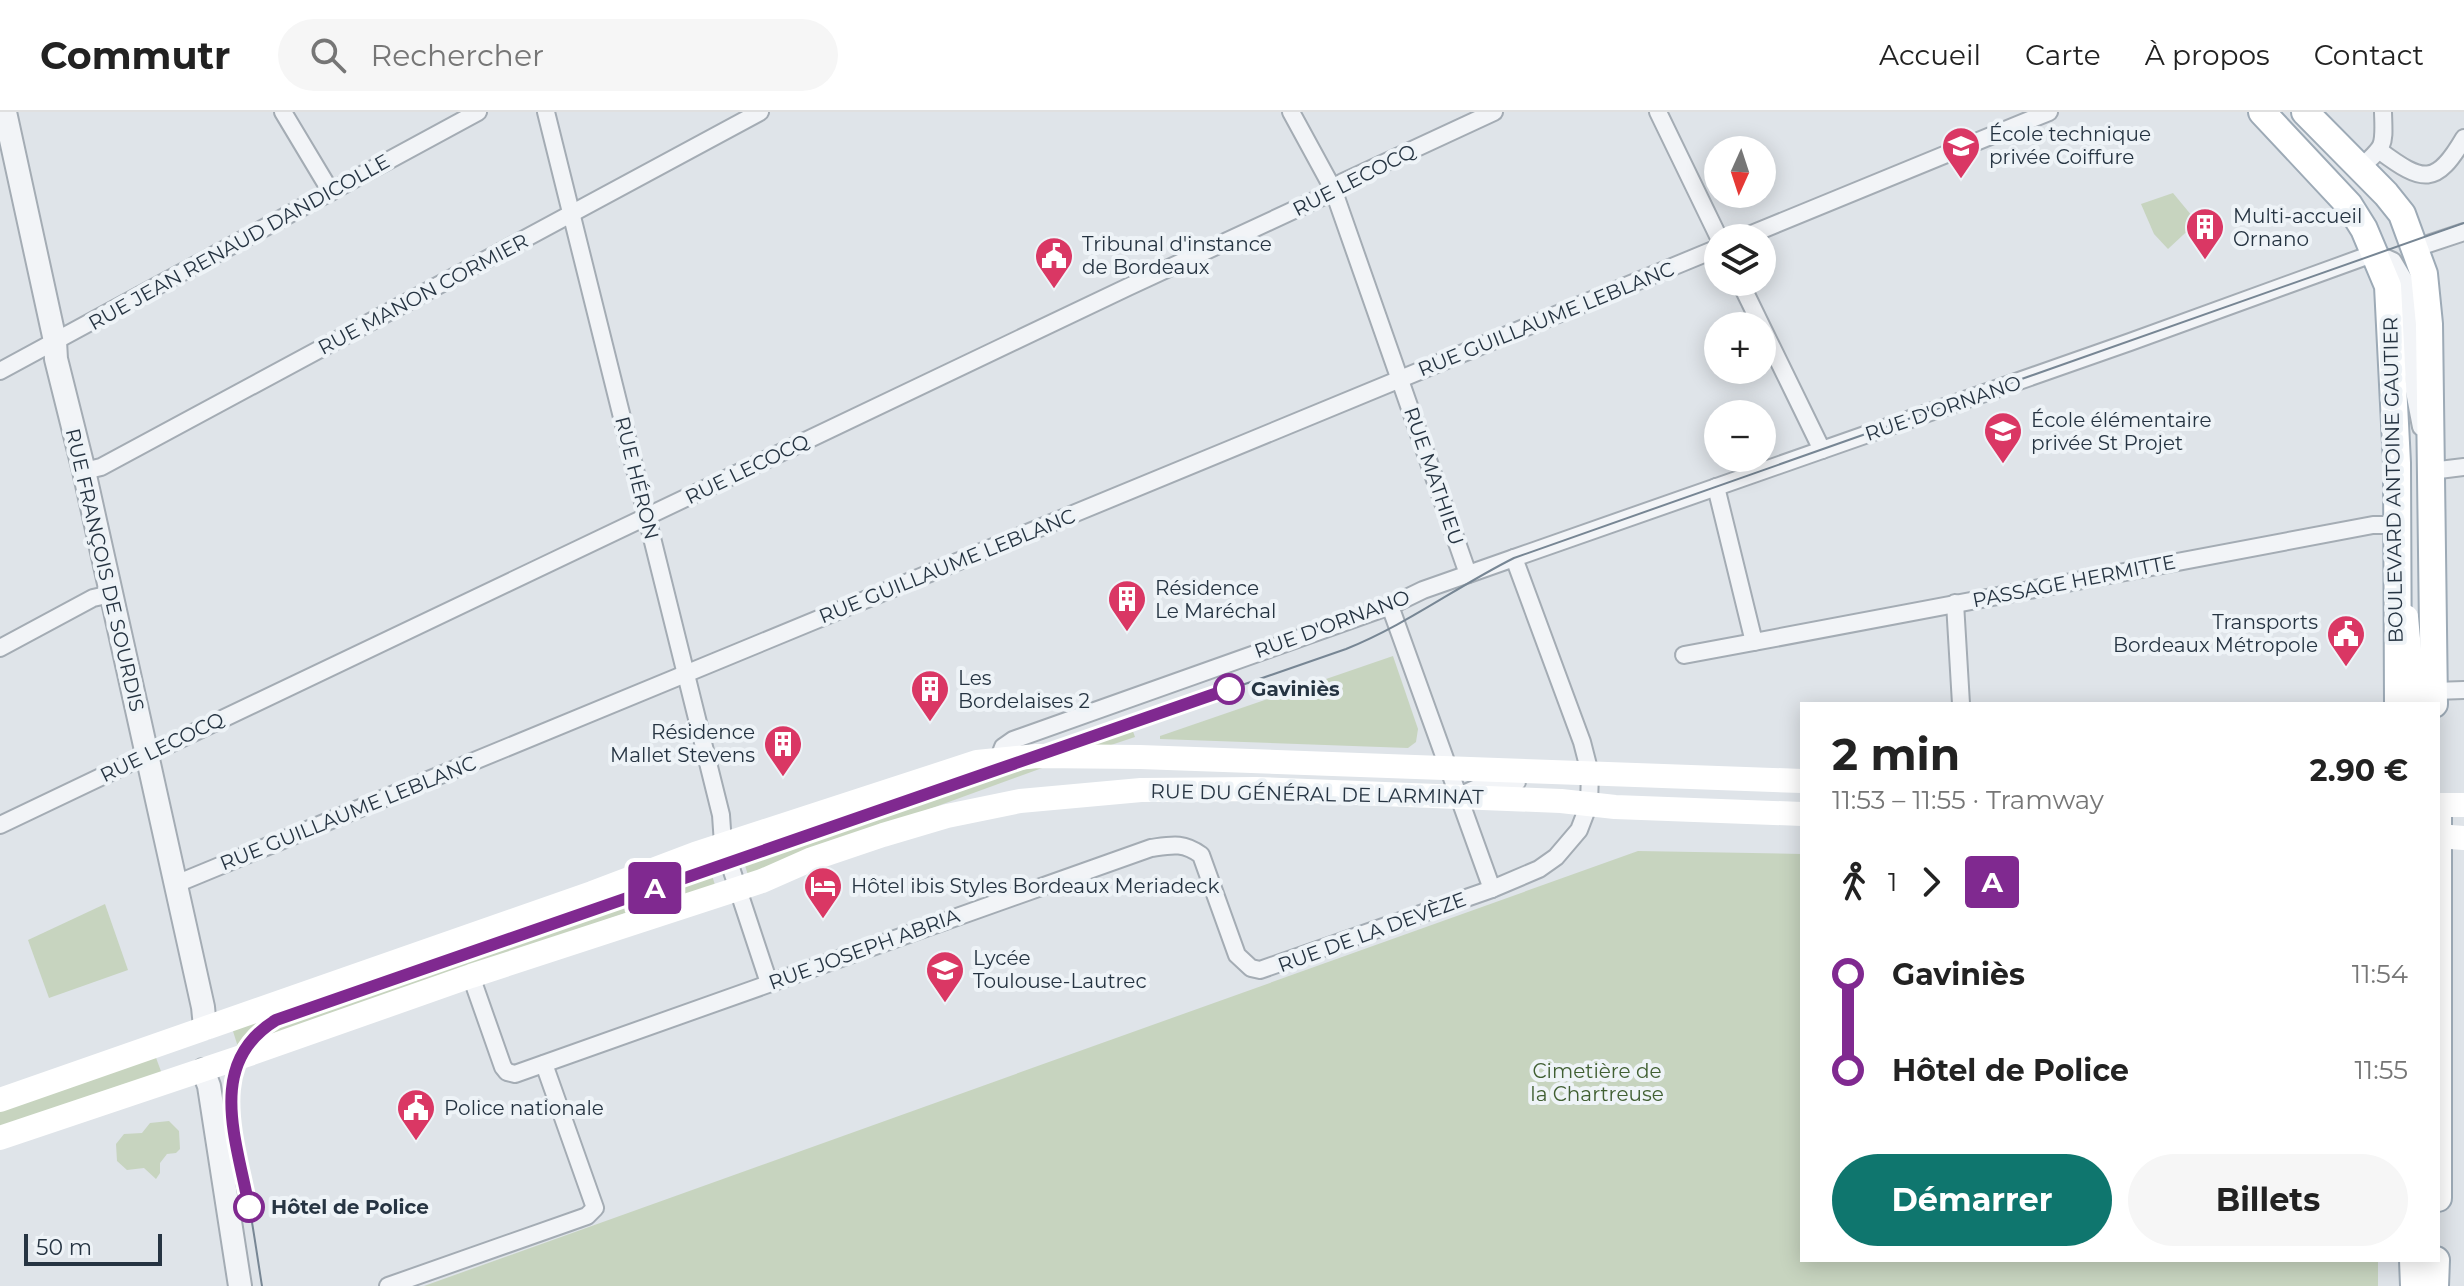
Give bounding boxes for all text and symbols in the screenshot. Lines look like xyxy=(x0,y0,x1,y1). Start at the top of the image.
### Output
search box xyxy=(278,19,838,91)
text: Commutr xyxy=(40,32,230,79)
icon: search xyxy=(306,33,350,77)
text: Rechercher xyxy=(370,37,544,74)
text: Accueil xyxy=(1879,38,1981,72)
text: Carte xyxy=(2025,38,2101,72)
text: À propos xyxy=(2145,38,2270,72)
text: Contact xyxy=(2314,38,2424,72)
place label: École technique privée Coiffure xyxy=(1989,122,2151,169)
school or university icon: École technique privée Coiffure xyxy=(1940,125,1982,180)
north arrow xyxy=(1704,136,1776,208)
map controls xyxy=(1704,136,1776,472)
street label: RUE LECOCQ xyxy=(1289,139,1420,221)
street label: RUE JEAN RENAUD DANDICOLLE xyxy=(84,149,394,335)
place label: Multi-accueil Ornano xyxy=(2233,204,2362,251)
building icon: Multi-accueil Ornano xyxy=(2184,206,2226,261)
button: layers xyxy=(1704,224,1776,296)
street label: RUE MANON CORMIER xyxy=(314,228,532,360)
place label: Tribunal d'instance de Bordeaux xyxy=(1082,232,1272,279)
public building icon: Tribunal d'instance de Bordeaux xyxy=(1033,235,1075,290)
street label: RUE GUILLAUME LEBLANC xyxy=(1414,257,1678,381)
button: + xyxy=(1704,312,1776,384)
street label: BOULEVARD ANTOINE GAUTIER xyxy=(2378,317,2408,643)
street label: RUE D'ORNANO xyxy=(1862,370,2024,446)
button: − xyxy=(1704,400,1776,472)
street label: RUE MATHIEU xyxy=(1399,404,1469,548)
place label: École élémentaire privée St Projet xyxy=(2031,408,2212,455)
school or university icon: École élémentaire privée St Projet xyxy=(1982,410,2024,465)
street label: RUE HÉRON xyxy=(610,414,664,542)
street label: RUE FRANÇOIS DE SOURDIS xyxy=(61,426,149,714)
street label: RUE LECOCQ xyxy=(681,429,813,509)
street label: RUE GUILLAUME LEBLANC xyxy=(815,504,1079,628)
street label: PASSAGE HERMITTE xyxy=(1970,550,2178,612)
place label: Résidence Le Maréchal xyxy=(1155,576,1277,623)
building icon: Résidence Le Maréchal xyxy=(1106,578,1148,633)
street label: RUE D'ORNANO xyxy=(1251,585,1413,663)
place label: Transports Bordeaux Métropole xyxy=(2113,610,2318,657)
public building icon: Transports Bordeaux Métropole xyxy=(2325,613,2367,668)
place label: Les Bordelaises 2 xyxy=(958,666,1090,713)
building icon: Les Bordelaises 2 xyxy=(909,668,951,723)
marker: Gaviniès xyxy=(1214,674,1244,704)
place label: Gaviniès xyxy=(1251,677,1340,701)
street label: RUE LECOCQ xyxy=(96,707,228,787)
place label: Résidence Mallet Stevens xyxy=(610,720,755,767)
building icon: Résidence Mallet Stevens xyxy=(762,723,804,778)
text: 2 min xyxy=(1832,727,1960,781)
street label: RUE GUILLAUME LEBLANC xyxy=(216,751,480,875)
text: 2.90 € xyxy=(2310,752,2408,789)
street label: RUE DU GÉNÉRAL DE LARMINAT xyxy=(1150,779,1484,809)
text: 11:53 – 11:55 · Tramway xyxy=(1832,784,2104,816)
icon: walk xyxy=(1832,860,1876,904)
icon: forward xyxy=(1909,860,1953,904)
line badge: A xyxy=(629,862,681,914)
hotel icon: Hôtel ibis Styles Bordeaux Meriadeck xyxy=(802,865,844,920)
text: A xyxy=(1981,865,2003,899)
text: 1 xyxy=(1888,866,1897,898)
text: A xyxy=(644,871,666,905)
place label: Hôtel ibis Styles Bordeaux Meriadeck xyxy=(851,874,1219,898)
street label: RUE DE LA DEVÈZE xyxy=(1275,887,1469,977)
street label: RUE JOSEPH ABRIA xyxy=(765,903,963,995)
place label: Lycée Toulouse-Lautrec xyxy=(973,946,1147,993)
school or university icon: Lycée Toulouse-Lautrec xyxy=(924,949,966,1004)
text: Gaviniès xyxy=(1892,956,2025,993)
text: 11:54 xyxy=(2352,958,2408,990)
text: Hôtel de Police xyxy=(1892,1052,2129,1089)
text: 11:55 xyxy=(2354,1054,2408,1086)
park label: Cimetière de la Chartreuse xyxy=(1530,1059,1664,1106)
public building icon: Police nationale xyxy=(395,1087,437,1142)
place label: Police nationale xyxy=(444,1096,604,1120)
button: Démarrer xyxy=(1832,1154,2112,1246)
button: Billets xyxy=(2128,1154,2408,1246)
marker: Hôtel de Police xyxy=(234,1192,264,1222)
place label: Hôtel de Police xyxy=(271,1195,429,1219)
scale bar xyxy=(24,1230,162,1266)
text: 50 m xyxy=(36,1234,92,1261)

